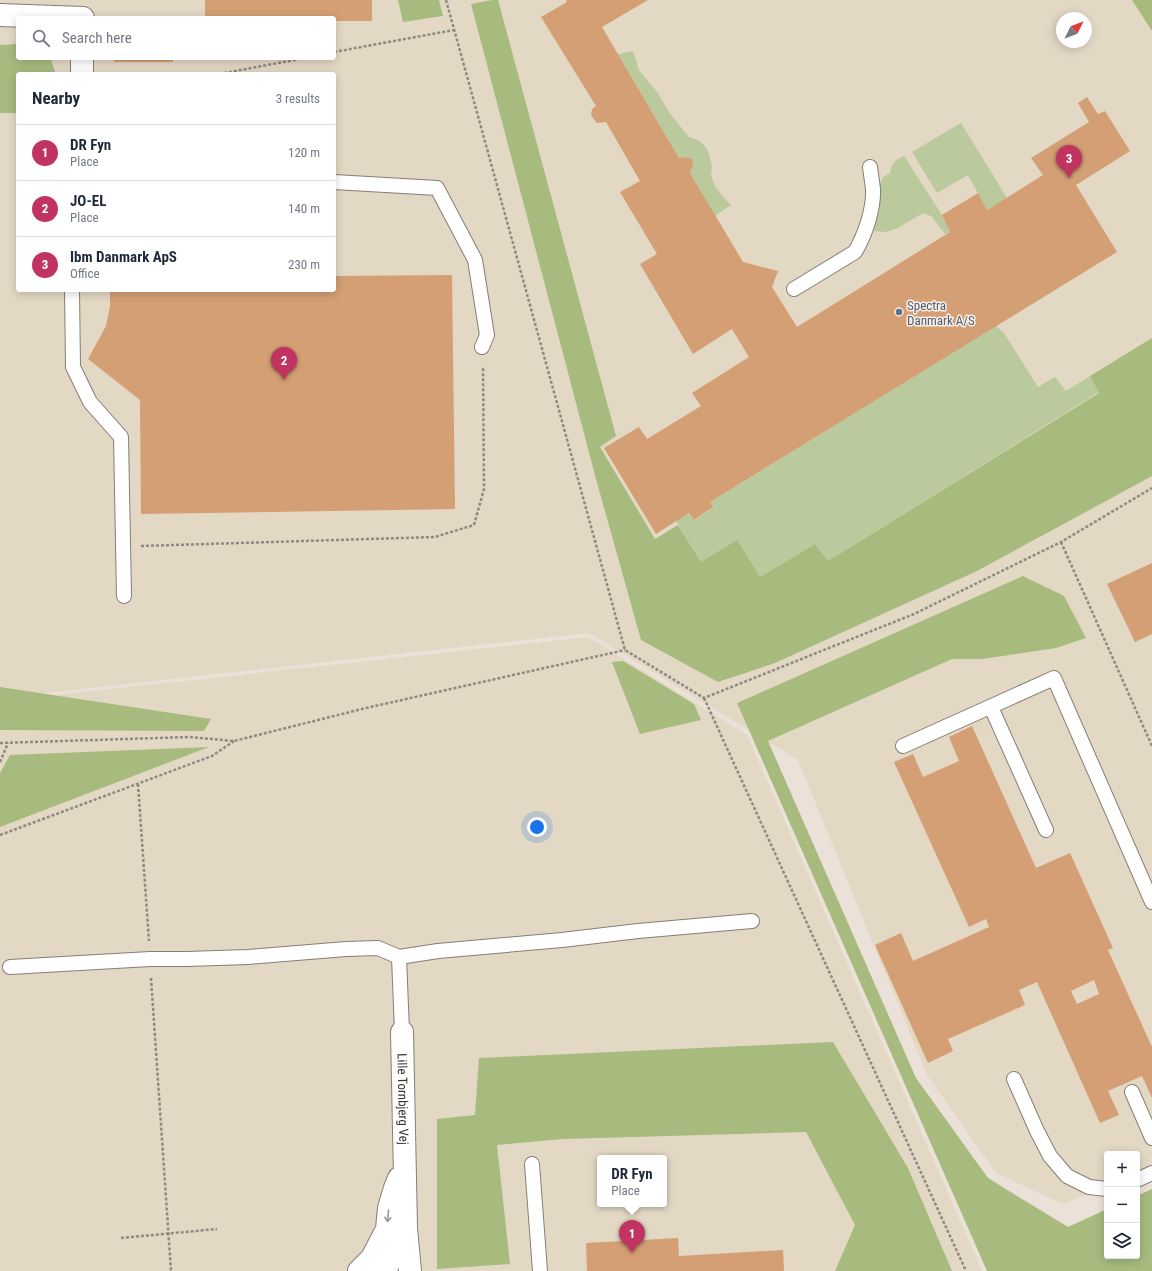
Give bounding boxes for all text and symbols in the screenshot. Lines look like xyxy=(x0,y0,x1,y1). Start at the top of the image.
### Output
north arrow xyxy=(1056,12,1092,48)
search box xyxy=(16,16,336,60)
icon: search xyxy=(30,27,52,49)
text: Search here xyxy=(62,29,132,47)
text: Nearby xyxy=(32,88,80,108)
text: 3 results xyxy=(276,91,320,106)
text: DR Fyn xyxy=(70,136,111,154)
text: 1 xyxy=(42,145,48,160)
text: 120 m xyxy=(288,145,320,160)
pin: 3 xyxy=(1056,145,1082,178)
text: Place xyxy=(70,154,99,169)
text: JO-EL xyxy=(70,192,106,210)
text: 2 xyxy=(42,201,48,216)
text: 140 m xyxy=(288,201,320,216)
text: Place xyxy=(70,210,99,225)
text: Ibm Danmark ApS xyxy=(70,248,177,266)
text: 3 xyxy=(42,257,48,272)
text: 230 m xyxy=(288,257,320,272)
text: Office xyxy=(70,266,100,281)
place label: Spectra Danmark A/S xyxy=(907,298,975,328)
marker: Spectra Danmark A/S xyxy=(894,307,904,317)
pin: 2 xyxy=(271,347,297,380)
your location xyxy=(527,817,547,837)
street label: Lille Tornbjerg Vej xyxy=(394,1053,411,1145)
map controls xyxy=(1104,1151,1140,1259)
button: + xyxy=(1104,1151,1140,1187)
popup xyxy=(597,1155,667,1207)
text: DR Fyn xyxy=(611,1165,653,1183)
text: Place xyxy=(611,1183,640,1198)
button: − xyxy=(1104,1187,1140,1223)
one-way arrow xyxy=(385,1209,392,1222)
pin: 1 xyxy=(619,1220,645,1253)
button: layers xyxy=(1104,1223,1140,1259)

